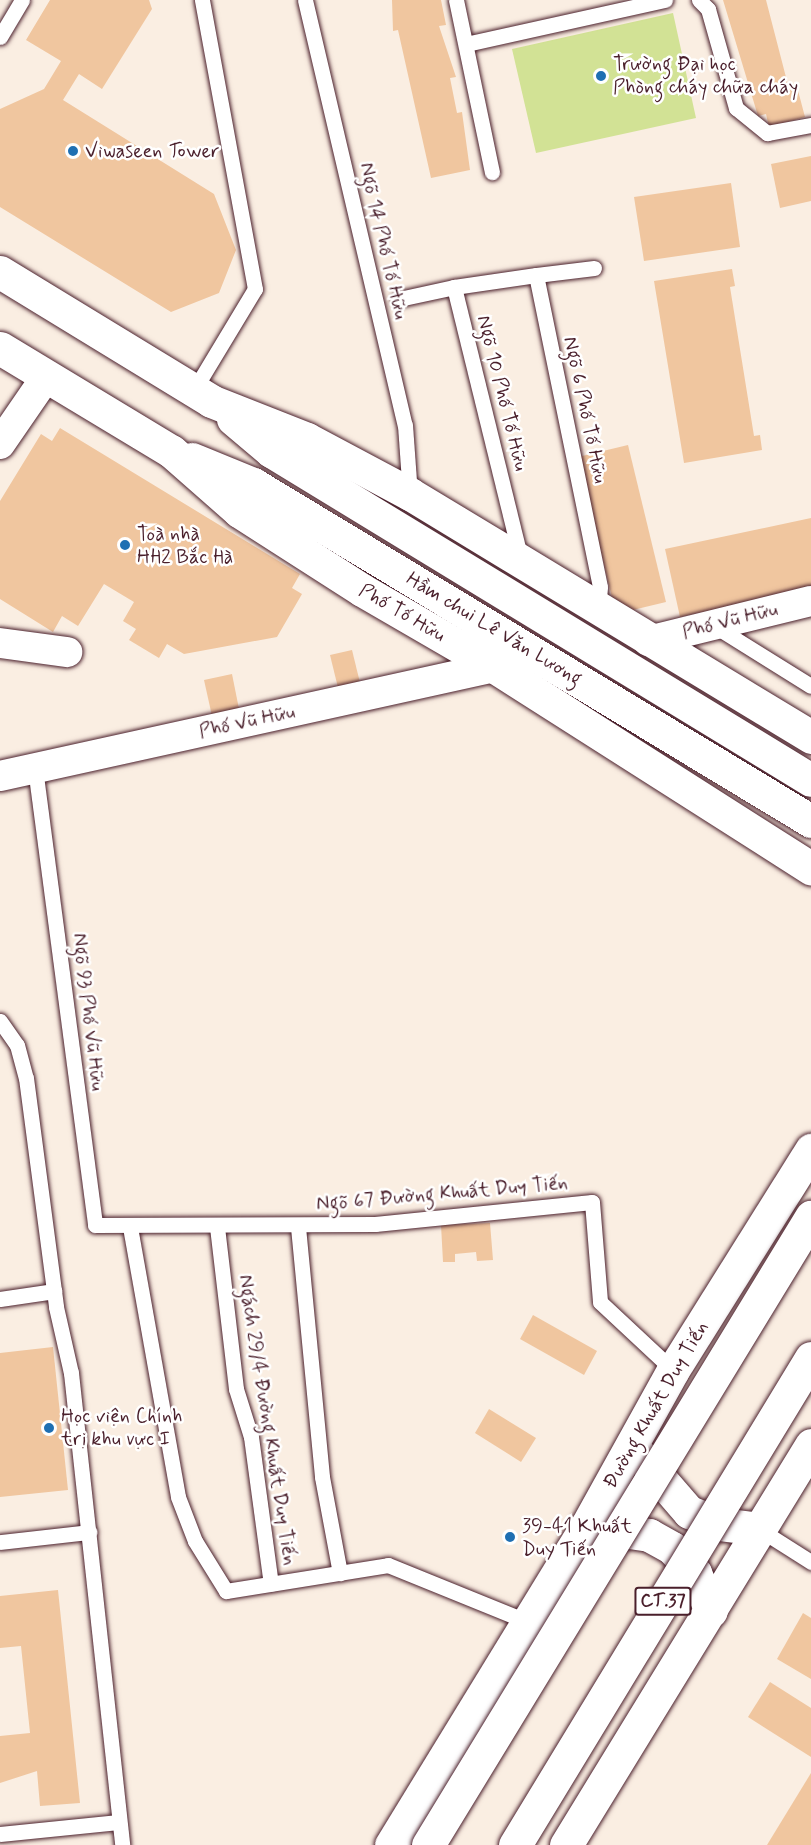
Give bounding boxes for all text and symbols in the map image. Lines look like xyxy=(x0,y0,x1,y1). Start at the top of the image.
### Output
place label: Trường Đại học Phòng cháy chữa cháy xyxy=(613,52,798,99)
marker: Trường Đại học Phòng cháy chữa cháy xyxy=(594,69,608,83)
place label: Viwaseen Tower xyxy=(85,139,217,163)
marker: Viwaseen Tower xyxy=(66,144,80,158)
street label: Ngõ 14 Phố Tố Hữu xyxy=(353,160,413,322)
street label: Ngõ 10 Phố Tố Hữu xyxy=(471,313,533,473)
street label: Ngõ 6 Phố Tố Hữu xyxy=(558,334,612,486)
place label: Toà nhà HH2 Bắc Hà xyxy=(137,522,235,569)
marker: Toà nhà HH2 Bắc Hà xyxy=(118,538,132,552)
street label: Hầm chui Lê Văn Lương xyxy=(401,567,587,691)
street label: Phố Tố Hữu xyxy=(354,579,450,647)
street label: Phố Vũ Hữu xyxy=(680,598,780,644)
street label: Phố Vũ Hữu xyxy=(197,700,297,744)
street label: Ngõ 93 Phố Vũ Hữu xyxy=(66,932,110,1092)
street label: Ngõ 67 Đường Khuất Duy Tiến xyxy=(314,1171,570,1217)
street label: Ngách 29/4 Đường Khuất Duy Tiến xyxy=(232,1271,302,1569)
street label: Đường Khuất Duy Tiến xyxy=(597,1316,715,1494)
place label: Học viện Chính trị khu vực I xyxy=(61,1404,185,1451)
marker: Học viện Chính trị khu vực I xyxy=(42,1421,56,1435)
place label: 39-41 Khuất Duy Tiến xyxy=(522,1514,632,1561)
marker: 39-41 Khuất Duy Tiến xyxy=(503,1530,517,1544)
road number: CT.37 xyxy=(633,1586,693,1616)

